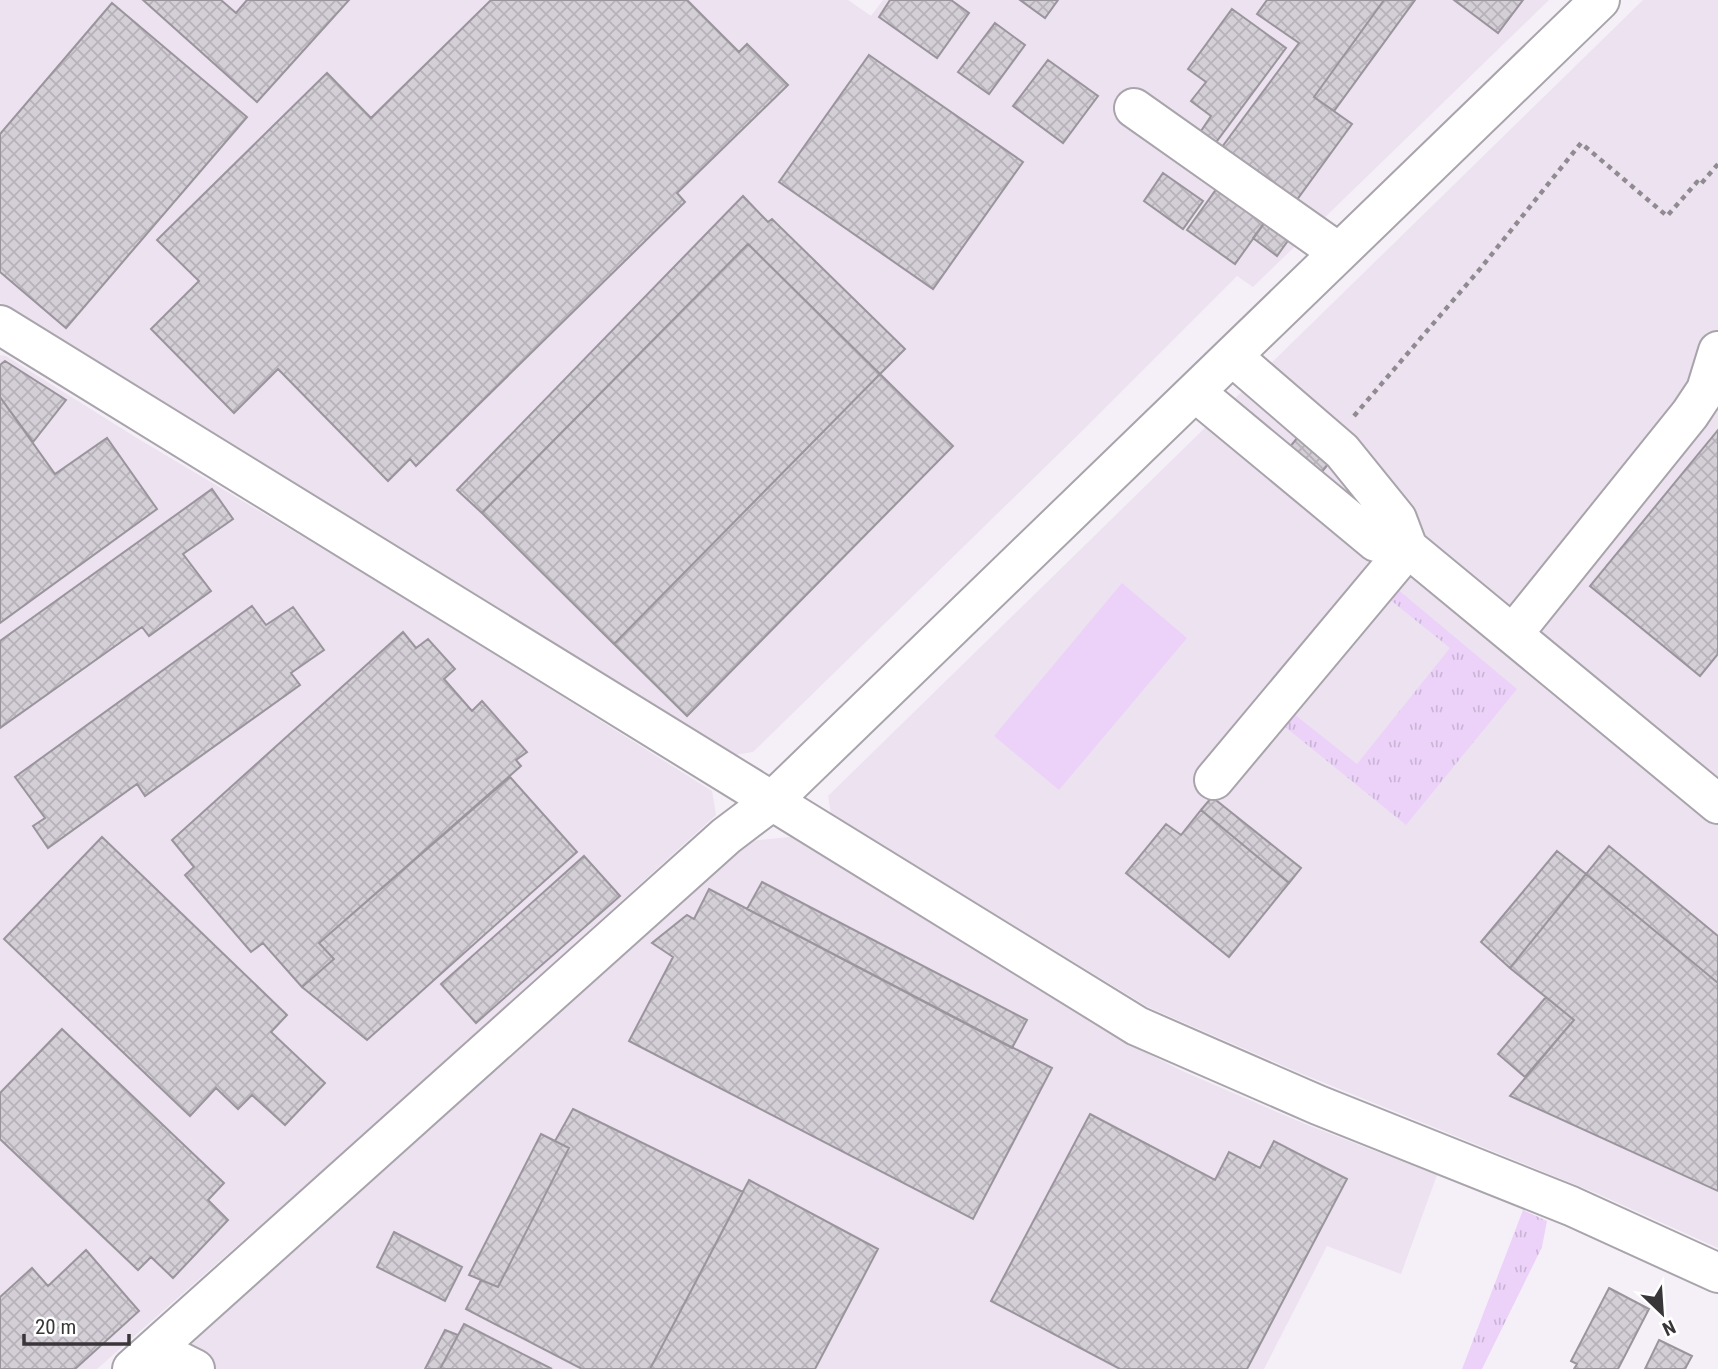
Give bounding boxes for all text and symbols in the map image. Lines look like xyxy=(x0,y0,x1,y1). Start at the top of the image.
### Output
north arrow xyxy=(1627,1278,1697,1348)
scale bar xyxy=(24,1302,130,1346)
text: 20 m xyxy=(35,1315,76,1339)
text: N xyxy=(1659,1315,1679,1341)

